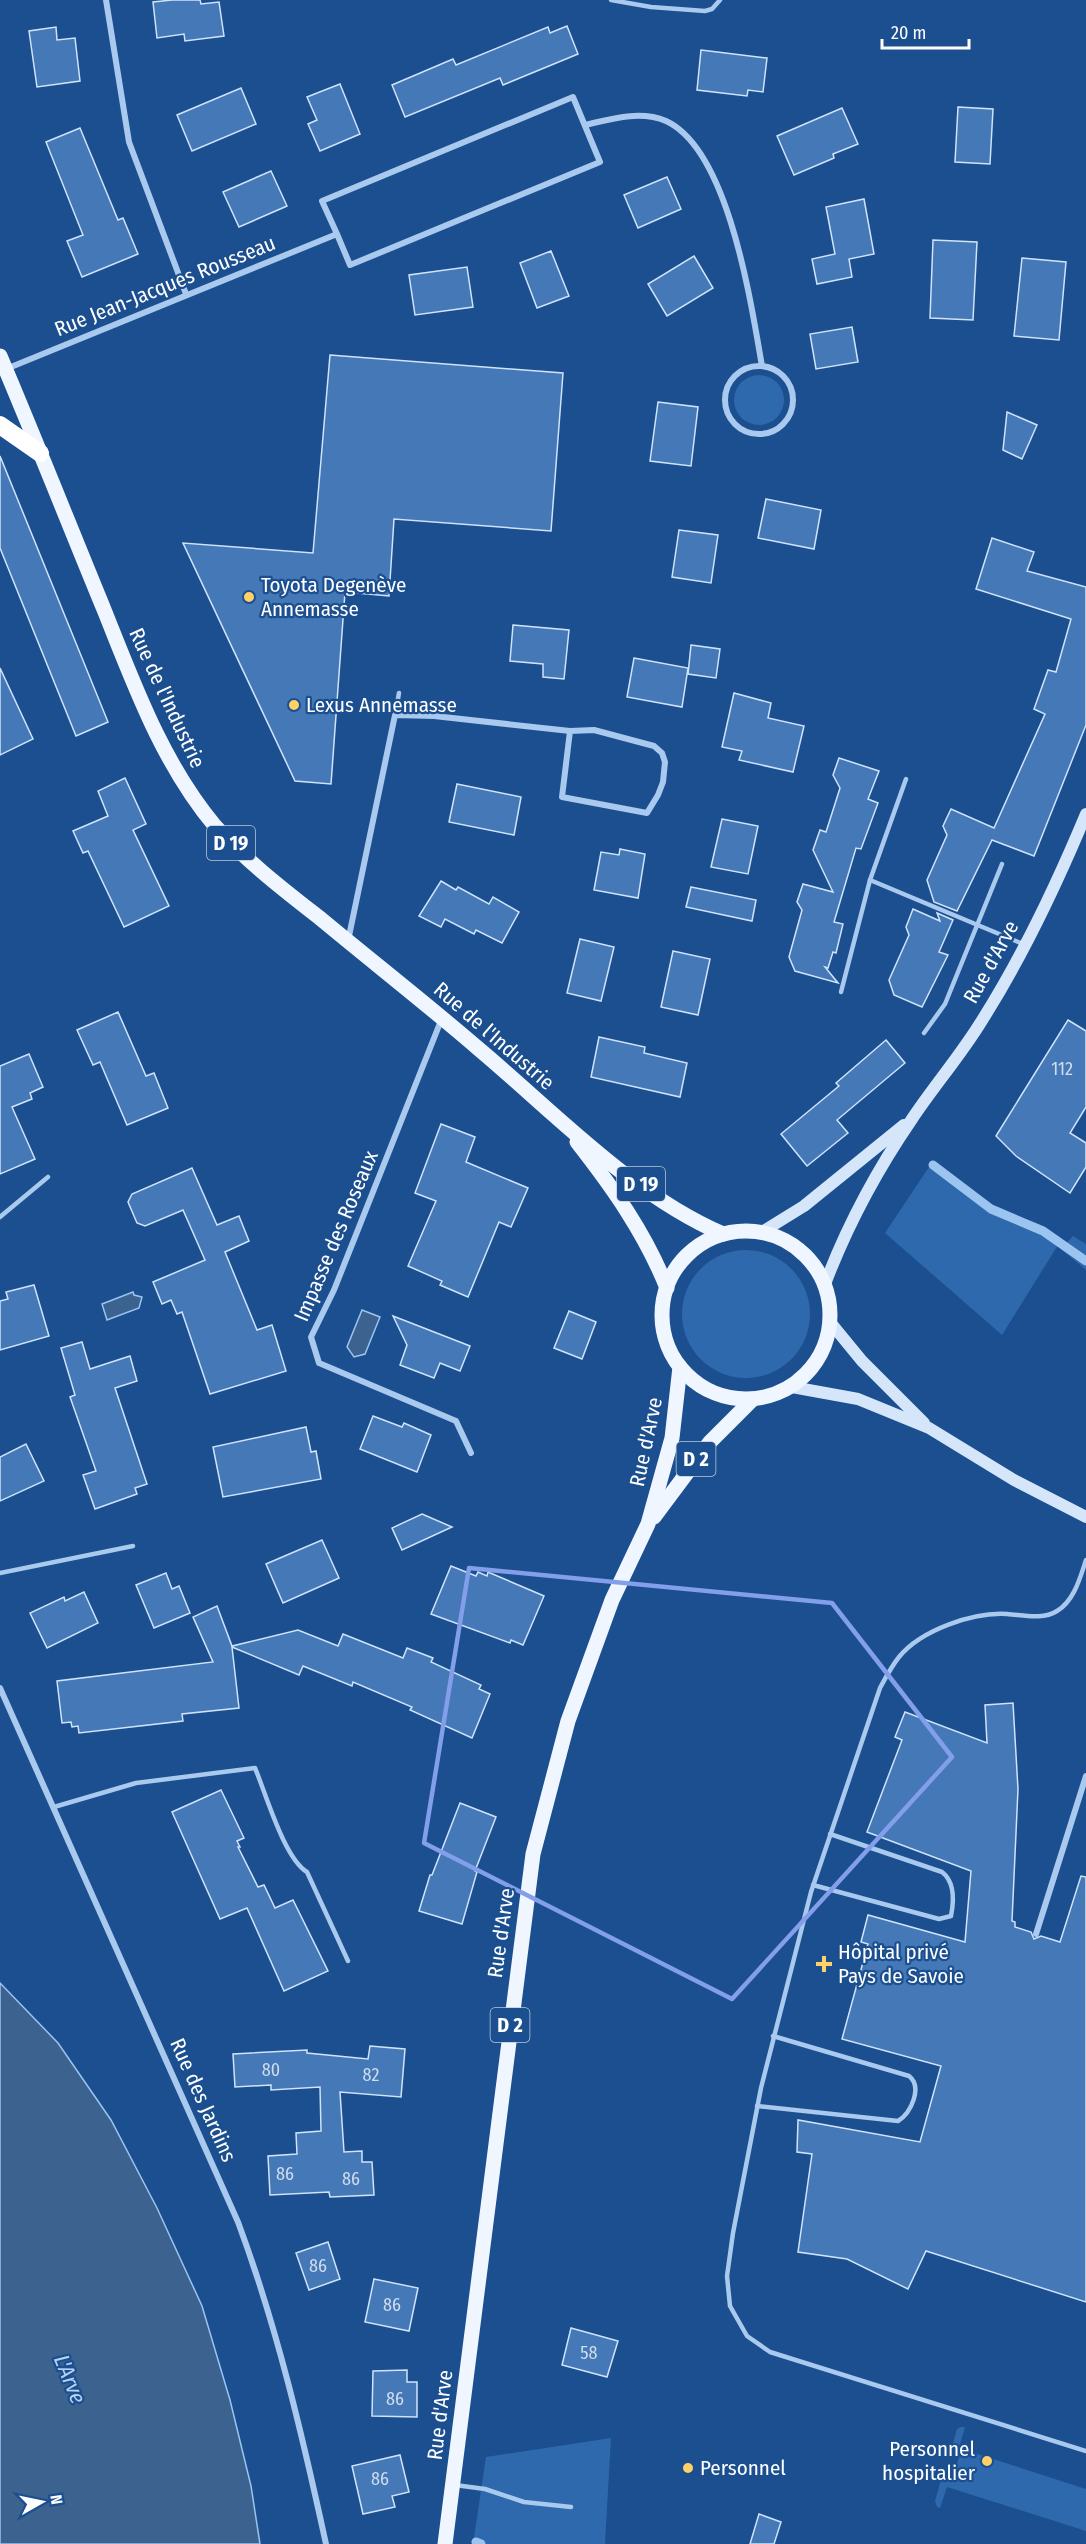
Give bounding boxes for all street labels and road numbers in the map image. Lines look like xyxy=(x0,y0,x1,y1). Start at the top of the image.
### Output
street label: Rue Jean-Jacques Rousseau xyxy=(51,230,279,342)
street label: Rue de l'Industrie xyxy=(123,624,211,772)
road number: D 19 xyxy=(207,826,255,860)
street label: Rue d'Arve xyxy=(958,916,1024,1008)
street label: Rue de l'Industrie xyxy=(428,977,560,1095)
street label: Impasse des Roseaux xyxy=(288,1146,384,1325)
road number: D 19 xyxy=(617,1167,665,1201)
street label: Rue d'Arve xyxy=(624,1395,668,1489)
road number: D 2 xyxy=(676,1442,716,1476)
street label: Rue d'Arve xyxy=(482,1886,520,1980)
road number: D 2 xyxy=(490,2008,530,2042)
street label: Rue des Jardins xyxy=(164,2034,242,2166)
street label: Rue d'Arve xyxy=(422,2368,458,2462)

